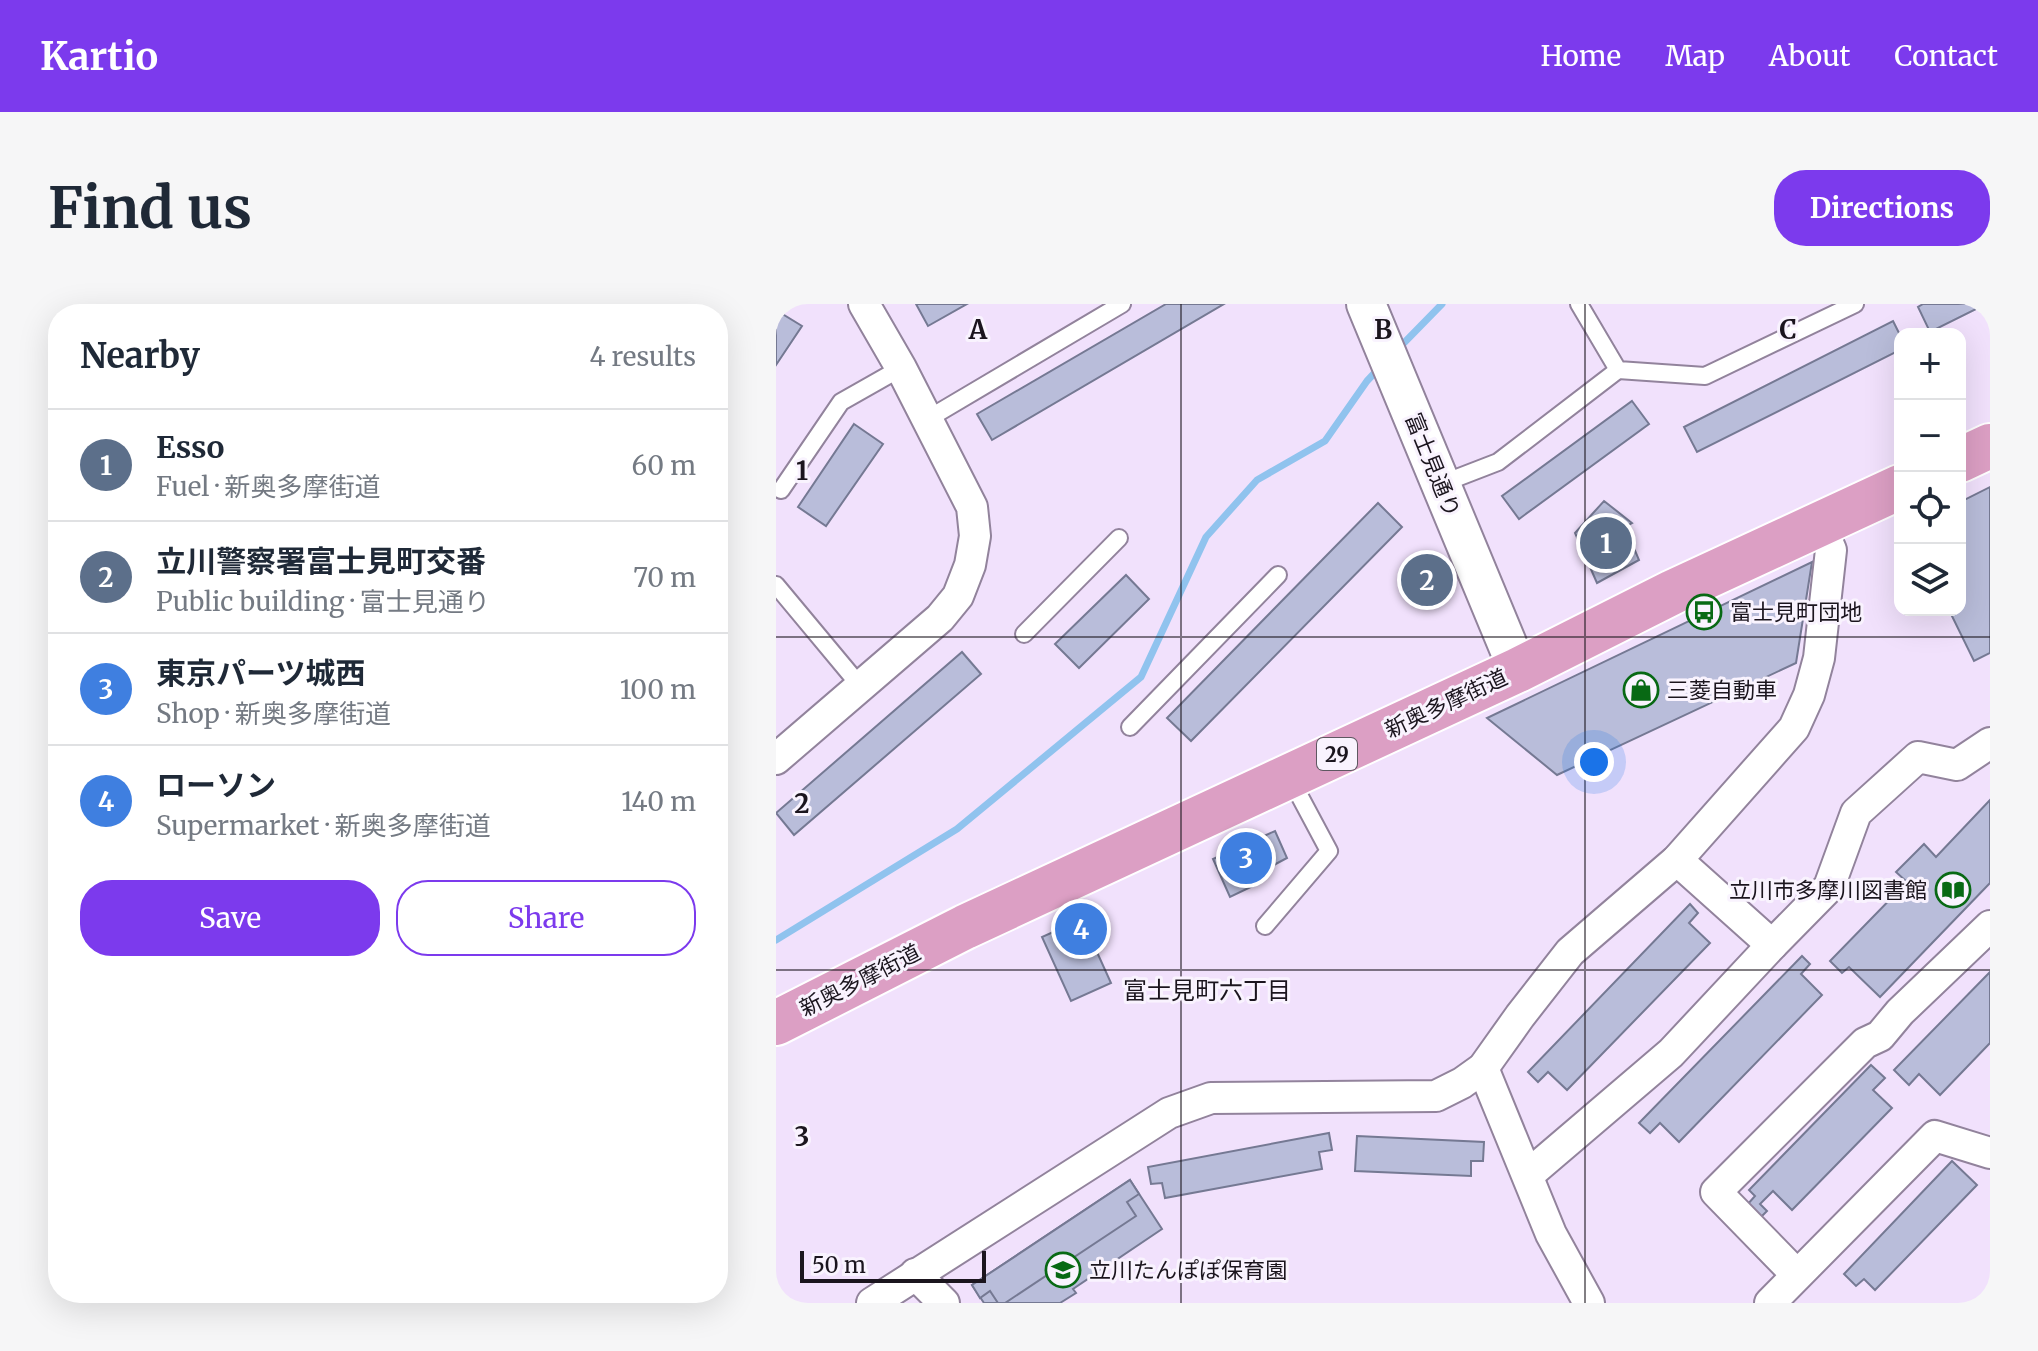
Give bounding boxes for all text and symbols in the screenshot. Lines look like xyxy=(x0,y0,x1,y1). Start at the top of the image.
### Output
text: Kartio xyxy=(40,33,158,80)
text: Home xyxy=(1540,38,1621,74)
text: Map xyxy=(1665,38,1725,74)
text: About xyxy=(1769,38,1850,74)
text: Contact xyxy=(1894,38,1998,74)
button: Directions xyxy=(1774,170,1990,246)
text: Find us xyxy=(48,173,252,243)
text: A xyxy=(968,313,988,346)
text: B xyxy=(1374,313,1392,346)
text: C xyxy=(1779,313,1797,346)
map controls xyxy=(1894,328,1966,616)
button: + xyxy=(1894,328,1966,400)
text: Nearby xyxy=(80,335,200,377)
text: 4 results xyxy=(589,340,696,373)
button: − xyxy=(1894,400,1966,472)
street label: 富士見通り xyxy=(1399,409,1467,521)
text: Esso xyxy=(156,428,224,466)
text: 1 xyxy=(100,449,112,482)
text: 60 m xyxy=(632,449,696,482)
text: 1 xyxy=(796,454,808,487)
text: Fuel · 新奥多摩街道 xyxy=(156,470,381,503)
button: locate xyxy=(1894,472,1966,544)
pin: 1 xyxy=(1580,513,1632,573)
text: 立川警察署富士見町交番 xyxy=(156,542,486,580)
button: layers xyxy=(1894,544,1966,616)
pin: 2 xyxy=(1401,550,1453,610)
text: 2 xyxy=(98,561,114,594)
text: 70 m xyxy=(633,561,696,594)
text: Public building · 富士見通り xyxy=(156,585,490,618)
bus stop icon: 富士見町団地 xyxy=(1685,593,1723,631)
place label: 富士見町団地 xyxy=(1730,598,1862,626)
text: 東京パーツ城西 xyxy=(156,654,365,692)
street label: 新奥多摩街道 xyxy=(1380,662,1512,744)
shop icon: 三菱自動車 xyxy=(1622,671,1660,709)
text: 3 xyxy=(99,673,113,706)
text: 100 m xyxy=(620,673,696,706)
place label: 三菱自動車 xyxy=(1667,676,1777,704)
text: Shop · 新奥多摩街道 xyxy=(156,697,391,730)
road number: 29 xyxy=(1317,738,1357,770)
your location xyxy=(1574,742,1614,782)
text: ローソン xyxy=(156,766,276,804)
text: 4 xyxy=(98,785,114,818)
text: 140 m xyxy=(621,785,696,818)
text: 2 xyxy=(794,787,810,820)
text: Supermarket · 新奥多摩街道 xyxy=(156,809,491,842)
pin: 3 xyxy=(1220,828,1272,888)
library icon: 立川市多摩川図書館 xyxy=(1934,871,1972,909)
place label: 立川市多摩川図書館 xyxy=(1729,876,1927,904)
button: Save xyxy=(80,880,380,956)
button: Share xyxy=(396,880,696,956)
pin: 4 xyxy=(1055,899,1107,959)
street label: 新奥多摩街道 xyxy=(795,938,925,1022)
district label: 富士見町六丁目 xyxy=(1123,975,1291,1006)
text: 3 xyxy=(795,1120,809,1153)
scale bar xyxy=(800,1247,986,1283)
text: 50 m xyxy=(812,1251,866,1279)
school or university icon: 立川たんぽぽ保育園 xyxy=(1044,1251,1082,1289)
place label: 立川たんぽぽ保育園 xyxy=(1089,1256,1287,1284)

